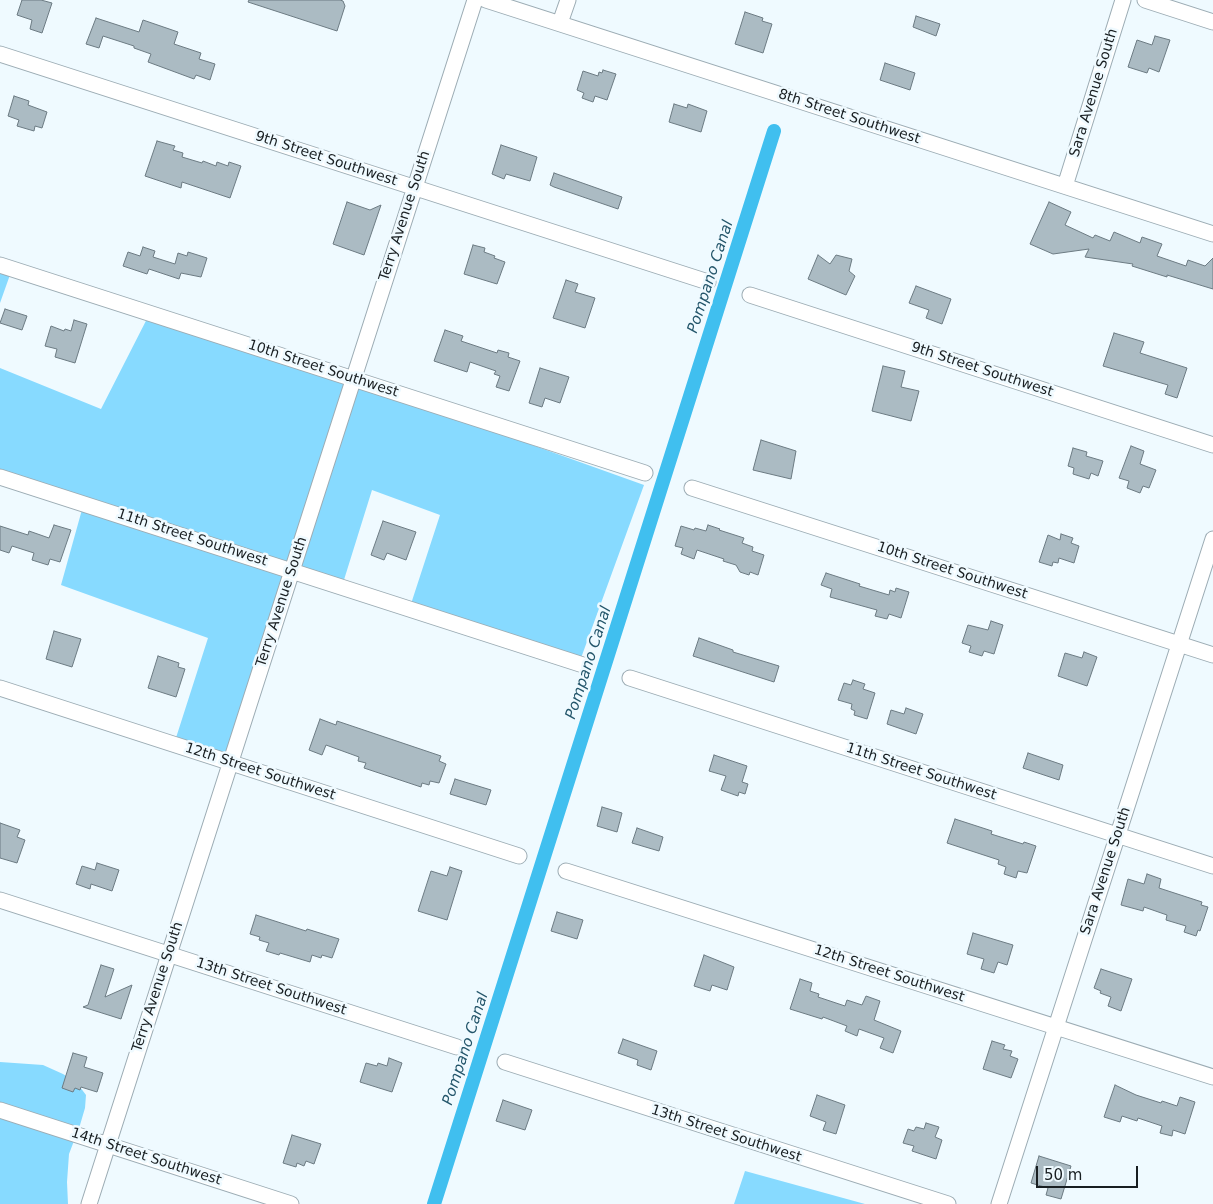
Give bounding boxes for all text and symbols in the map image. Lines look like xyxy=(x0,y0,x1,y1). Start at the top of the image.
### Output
street label: Sara Avenue South xyxy=(1066,27,1122,159)
street label: 8th Street Southwest xyxy=(776,86,922,148)
street label: 9th Street Southwest xyxy=(253,128,399,190)
street label: Terry Avenue South xyxy=(376,149,434,283)
water label: Pompano Canal xyxy=(684,218,738,336)
street label: 10th Street Southwest xyxy=(246,337,400,401)
street label: 9th Street Southwest xyxy=(909,339,1055,401)
street label: 11th Street Southwest xyxy=(115,506,269,570)
street label: Terry Avenue South xyxy=(253,535,311,669)
street label: 10th Street Southwest xyxy=(875,539,1029,603)
water label: Pompano Canal xyxy=(562,604,616,722)
street label: 12th Street Southwest xyxy=(183,740,337,804)
street label: 11th Street Southwest xyxy=(844,740,998,804)
street label: Sara Avenue South xyxy=(1077,805,1135,937)
street label: Terry Avenue South xyxy=(129,920,187,1054)
street label: 12th Street Southwest xyxy=(812,942,966,1006)
street label: 13th Street Southwest xyxy=(194,955,348,1019)
water label: Pompano Canal xyxy=(439,990,493,1108)
street label: 13th Street Southwest xyxy=(649,1102,803,1166)
street label: 14th Street Southwest xyxy=(69,1125,223,1189)
scale bar xyxy=(1038,1156,1140,1188)
text: 50 m xyxy=(1044,1166,1082,1184)

